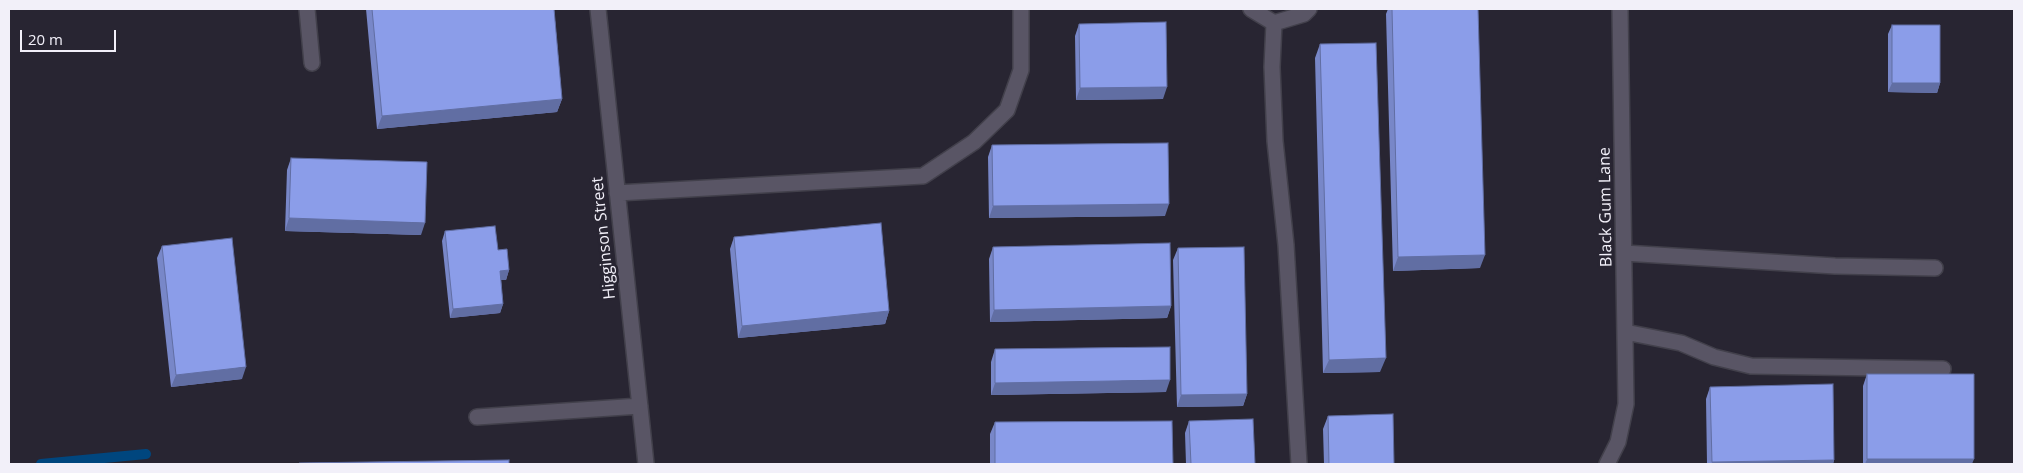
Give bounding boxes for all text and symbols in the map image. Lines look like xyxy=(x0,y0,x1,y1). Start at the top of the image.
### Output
scale bar xyxy=(22,20,119,52)
text: 20 m xyxy=(28,29,63,49)
street label: Black Gum Lane xyxy=(1595,147,1617,267)
street label: Higginson Street xyxy=(588,176,620,300)

